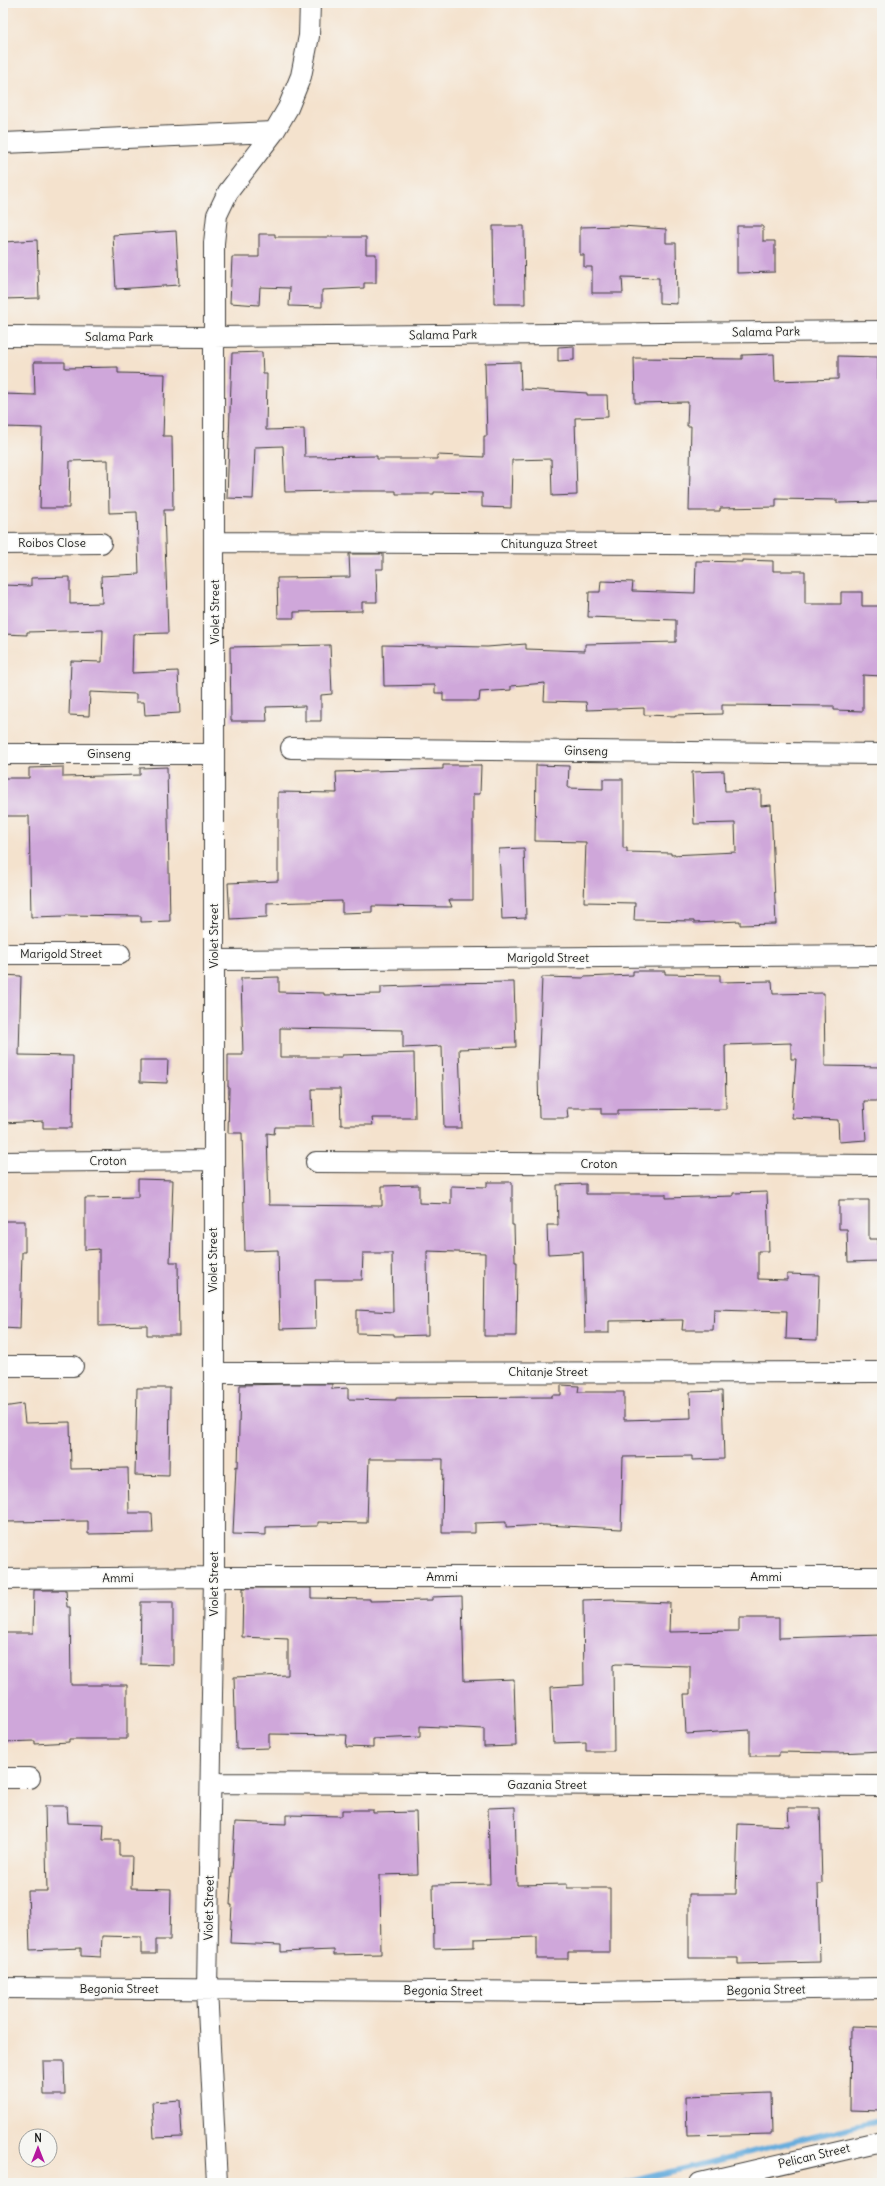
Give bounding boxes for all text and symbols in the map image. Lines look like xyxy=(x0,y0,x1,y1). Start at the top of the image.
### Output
street label: Salama Park xyxy=(732,323,800,340)
street label: Salama Park xyxy=(409,326,477,343)
street label: Salama Park xyxy=(85,329,153,344)
street label: Roibos Close xyxy=(18,535,86,550)
street label: Chitunguza Street xyxy=(501,536,597,551)
street label: Violet Street xyxy=(207,579,222,645)
street label: Ginseng xyxy=(564,743,608,758)
street label: Ginseng xyxy=(87,746,131,761)
street label: Violet Street xyxy=(206,903,221,969)
street label: Marigold Street xyxy=(20,946,102,961)
street label: Marigold Street xyxy=(507,950,589,965)
street label: Croton xyxy=(89,1153,127,1168)
street label: Croton xyxy=(580,1156,618,1171)
street label: Violet Street xyxy=(205,1227,220,1293)
street label: Chitanje Street xyxy=(508,1364,588,1379)
street label: Violet Street xyxy=(206,1551,221,1617)
street label: Ammi xyxy=(426,1569,458,1584)
street label: Ammi xyxy=(750,1569,782,1584)
street label: Ammi xyxy=(102,1570,134,1585)
street label: Gazania Street xyxy=(507,1777,587,1792)
street label: Violet Street xyxy=(200,1875,217,1941)
street label: Begonia Street xyxy=(79,1981,159,1996)
street label: Begonia Street xyxy=(726,1981,806,1998)
street label: Begonia Street xyxy=(403,1982,483,1999)
north arrow xyxy=(18,2128,58,2168)
text: N xyxy=(34,2131,42,2145)
street label: Pelican Street xyxy=(776,2140,851,2171)

